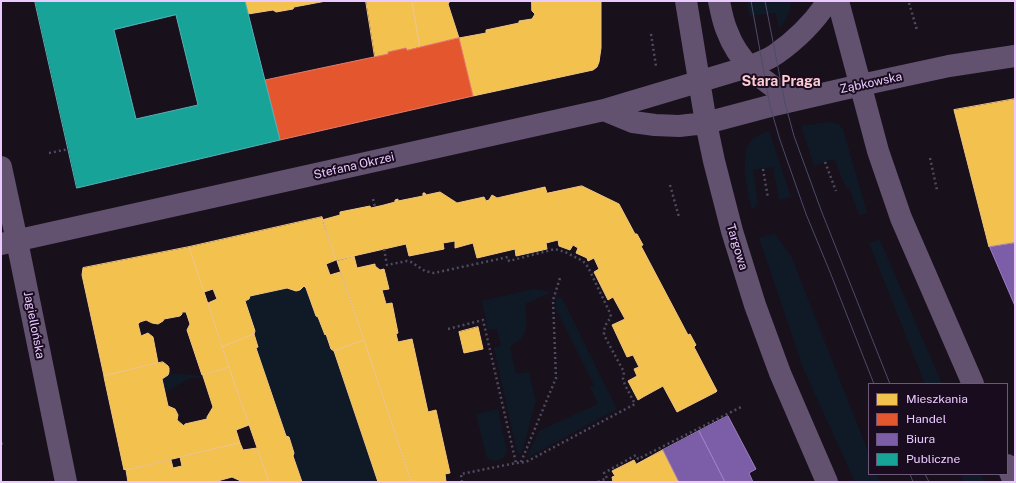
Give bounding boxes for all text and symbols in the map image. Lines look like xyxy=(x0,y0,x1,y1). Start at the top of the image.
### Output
street label: Ząbkowska xyxy=(839,69,903,97)
district label: Stara Praga xyxy=(741,74,821,90)
street label: Stefana Okrzei xyxy=(312,150,396,182)
street label: Targowa xyxy=(723,222,751,272)
street label: Jagiellońska xyxy=(20,290,48,360)
legend xyxy=(868,383,1008,475)
text: Mieszkania xyxy=(906,392,968,406)
text: Handel xyxy=(906,412,946,426)
text: Biura xyxy=(906,432,935,446)
text: Publiczne xyxy=(906,452,960,466)

